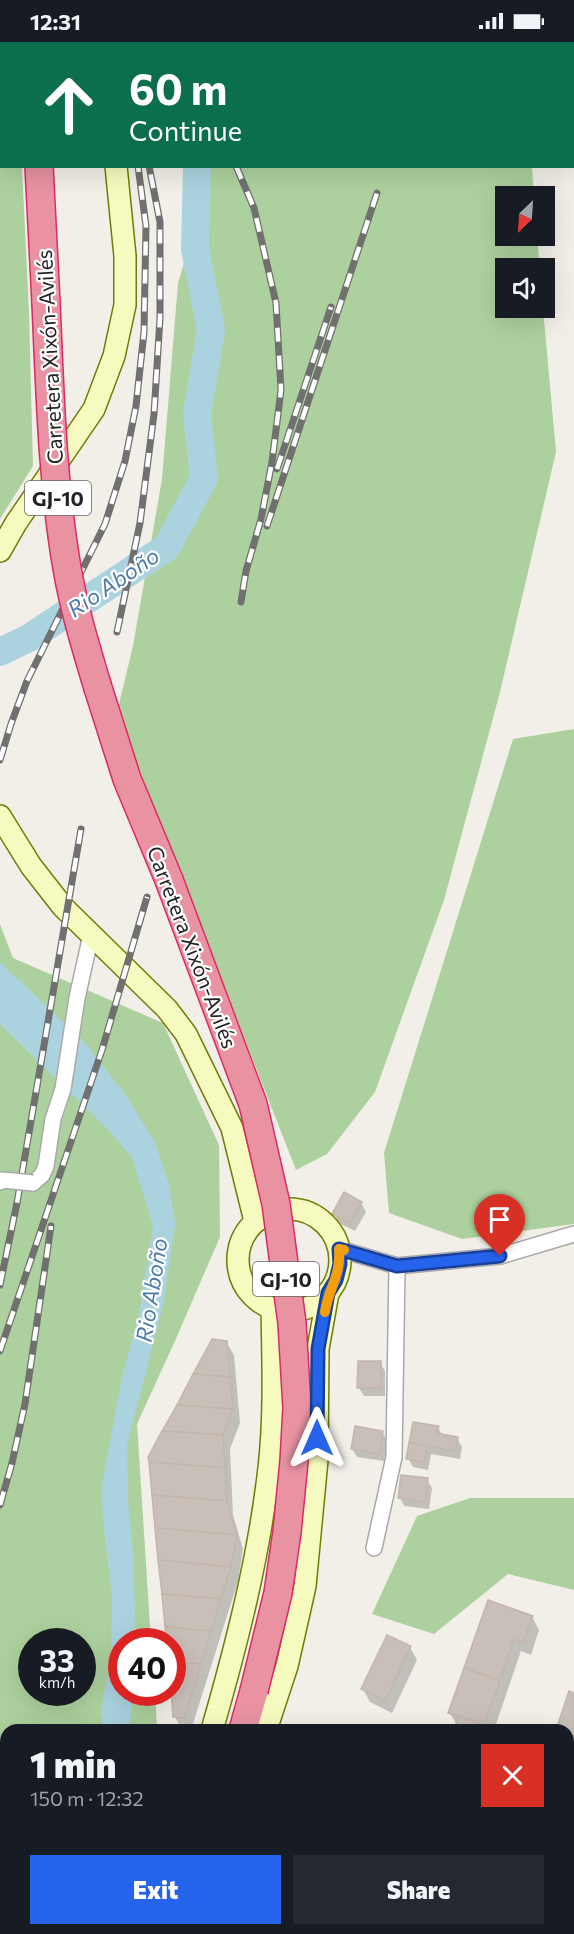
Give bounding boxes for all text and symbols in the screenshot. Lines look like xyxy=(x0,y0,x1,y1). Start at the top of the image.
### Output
text: 12:31 xyxy=(30,8,81,35)
text: 60 m xyxy=(129,62,228,114)
icon: ahead xyxy=(30,66,108,144)
text: Continue xyxy=(129,114,242,147)
north arrow xyxy=(495,186,555,246)
map controls xyxy=(495,186,555,318)
street label: Carretera Xixón-Avilés xyxy=(31,249,67,465)
button: sound xyxy=(495,258,555,318)
road number: GJ-10 xyxy=(25,481,91,515)
water label: Rio Aboño xyxy=(62,541,164,623)
street label: Carretera Xixón-Avilés xyxy=(143,842,243,1052)
pin xyxy=(474,1194,525,1256)
icon: arrive xyxy=(483,1203,516,1236)
water label: Rio Aboño xyxy=(129,1236,173,1344)
road number: GJ-10 xyxy=(253,1262,319,1296)
position arrow xyxy=(285,1406,349,1470)
speed limit sign: 40 xyxy=(108,1628,186,1706)
text: 33 xyxy=(40,1641,74,1678)
text: km/h xyxy=(39,1673,75,1691)
text: 1 min xyxy=(30,1741,116,1785)
button: close xyxy=(481,1744,544,1807)
text: 150 m · 12:32 xyxy=(30,1786,144,1810)
button: Exit xyxy=(30,1855,281,1924)
button: Share xyxy=(293,1855,544,1924)

